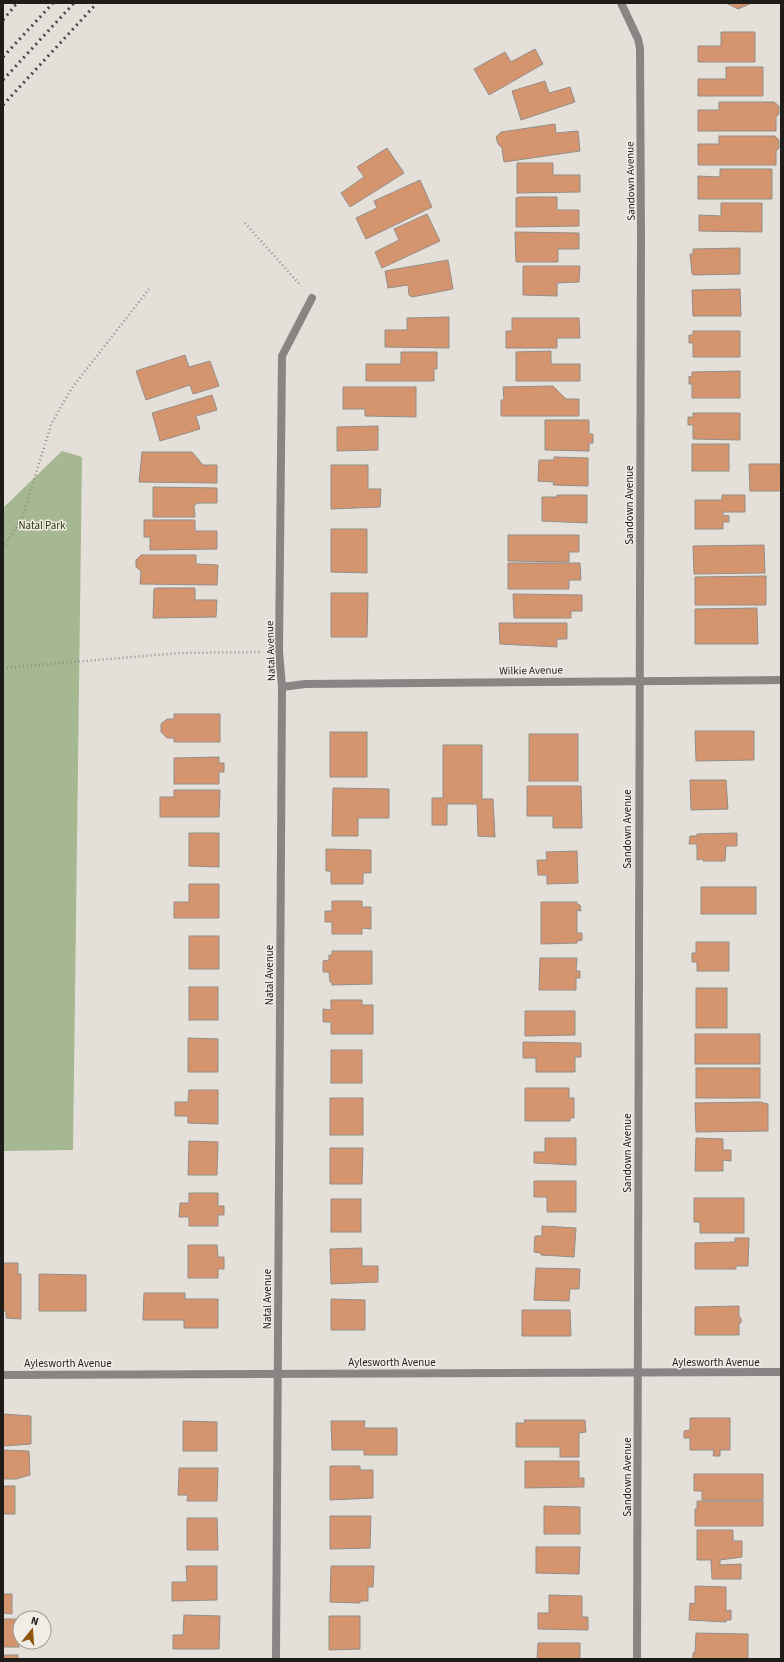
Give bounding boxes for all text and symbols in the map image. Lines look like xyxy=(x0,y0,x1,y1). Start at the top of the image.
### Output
street label: Sandown Avenue xyxy=(622,141,639,221)
street label: Sandown Avenue xyxy=(622,465,637,545)
park label: Natal Park xyxy=(18,518,66,533)
street label: Natal Avenue xyxy=(262,620,279,681)
street label: Wilkie Avenue xyxy=(499,662,564,679)
street label: Sandown Avenue xyxy=(620,789,635,869)
street label: Natal Avenue xyxy=(262,944,277,1005)
street label: Sandown Avenue xyxy=(620,1113,635,1193)
street label: Natal Avenue xyxy=(260,1268,275,1329)
street label: Aylesworth Avenue xyxy=(348,1355,436,1370)
street label: Aylesworth Avenue xyxy=(672,1355,760,1370)
street label: Aylesworth Avenue xyxy=(24,1356,112,1371)
street label: Sandown Avenue xyxy=(620,1437,635,1517)
north arrow xyxy=(12,1610,52,1650)
text: N xyxy=(29,1613,40,1629)

